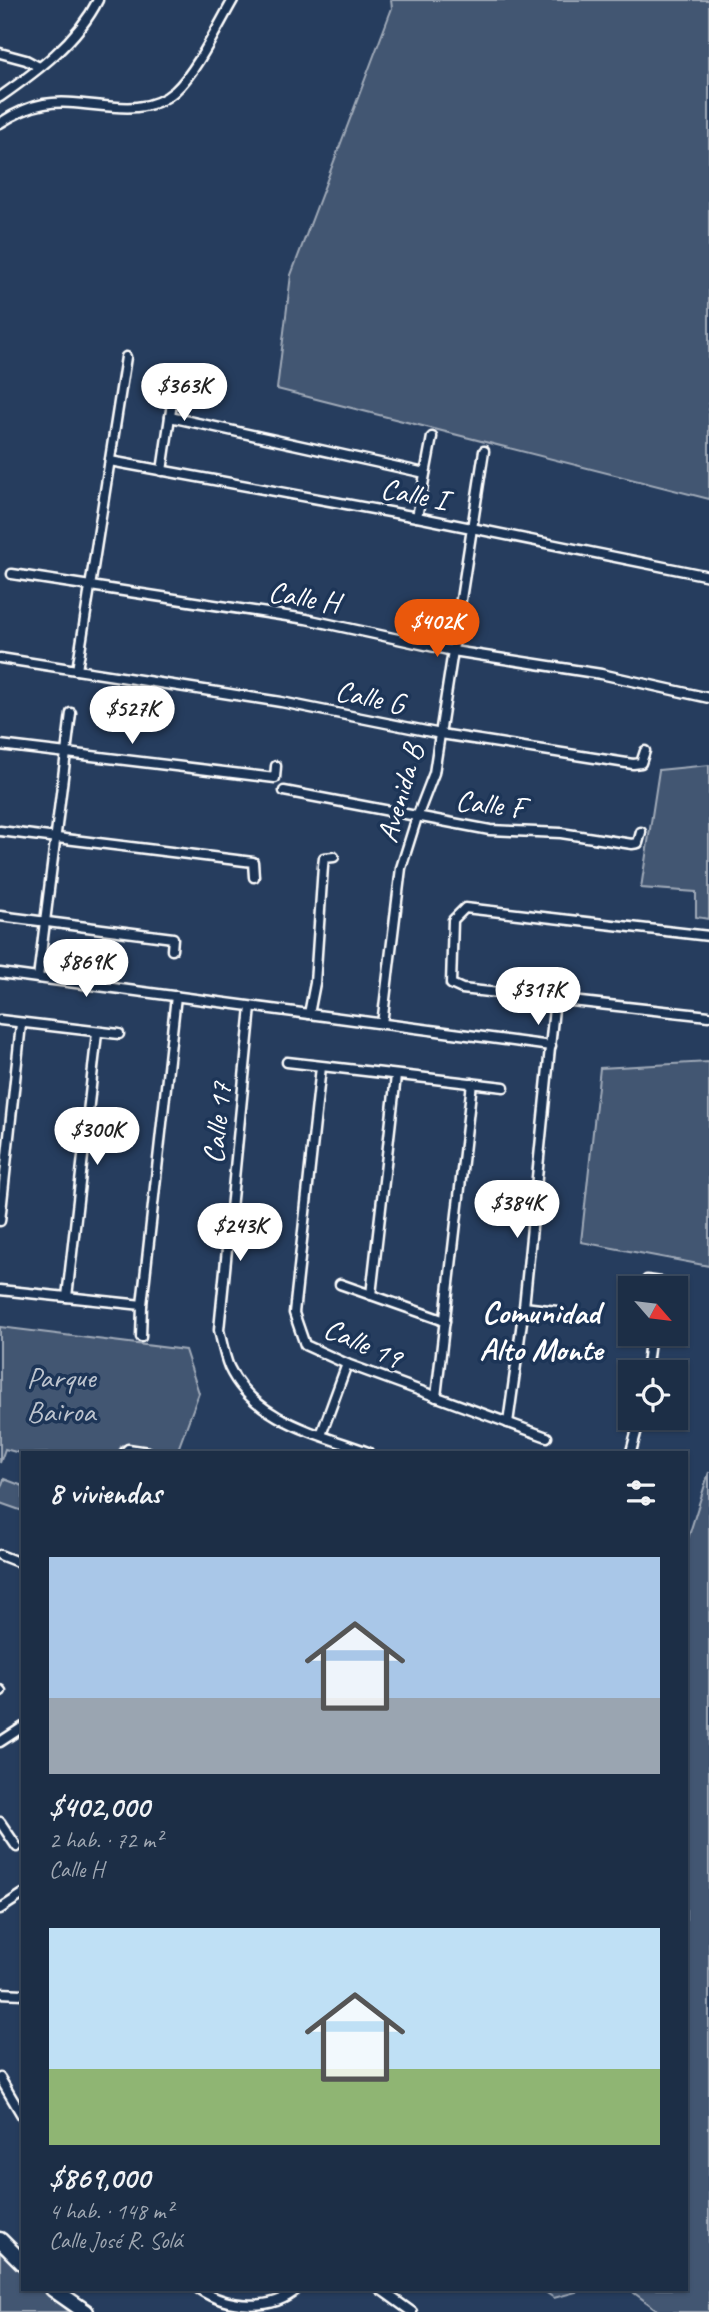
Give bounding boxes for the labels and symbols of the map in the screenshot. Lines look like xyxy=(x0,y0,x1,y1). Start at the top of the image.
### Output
pin: $363K xyxy=(135,364,233,423)
street label: Calle I xyxy=(378,469,457,520)
street label: Calle H xyxy=(266,572,346,623)
pin: $402K xyxy=(388,600,486,659)
street label: Calle G xyxy=(332,671,411,723)
pin: $527K xyxy=(83,686,181,746)
street label: Avenida B xyxy=(368,737,433,847)
street label: Calle F xyxy=(454,781,533,828)
pin: $869K xyxy=(37,940,135,999)
pin: $317K xyxy=(489,968,587,1027)
street label: Calle 17 xyxy=(194,1079,240,1165)
pin: $300K xyxy=(48,1108,146,1167)
pin: $384K xyxy=(468,1180,566,1240)
pin: $243K xyxy=(191,1204,289,1263)
north arrow xyxy=(618,1276,688,1346)
district label: Comunidad Alto Monte xyxy=(480,1292,605,1370)
street label: Calle 19 xyxy=(318,1309,410,1378)
park label: Parque Bairoa xyxy=(27,1358,98,1430)

